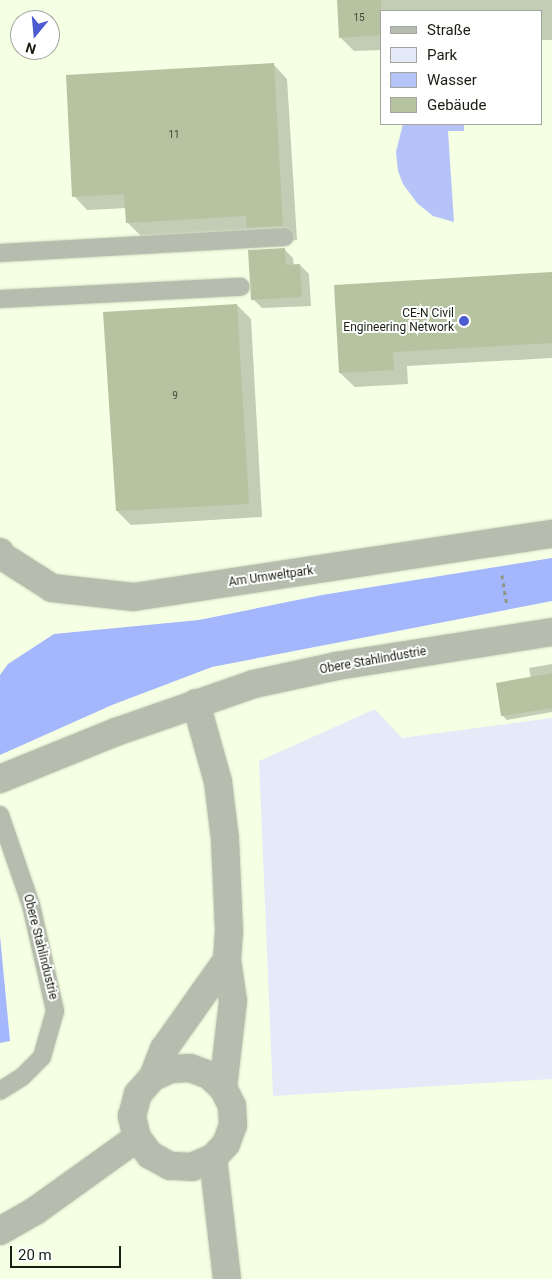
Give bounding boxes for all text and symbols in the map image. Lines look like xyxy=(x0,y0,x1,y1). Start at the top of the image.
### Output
north arrow xyxy=(10,10,60,60)
legend xyxy=(380,10,542,125)
house number: 15 xyxy=(353,12,365,24)
text: Straße xyxy=(427,21,471,39)
text: N xyxy=(24,39,38,57)
text: Park xyxy=(427,46,457,64)
text: Wasser xyxy=(427,71,477,89)
text: Gebäude xyxy=(427,96,486,114)
house number: 11 xyxy=(168,129,180,141)
place label: CE-N Civil Engineering Network xyxy=(343,307,454,335)
marker: CE-N Civil Engineering Network xyxy=(458,315,470,327)
house number: 9 xyxy=(172,390,178,402)
street label: Am Umweltpark xyxy=(228,564,314,590)
street label: Obere Stahlindustrie xyxy=(318,645,428,677)
street label: Obere Stahlindustrie xyxy=(20,893,60,1001)
scale bar xyxy=(12,1236,124,1268)
text: 20 m xyxy=(18,1246,52,1264)

